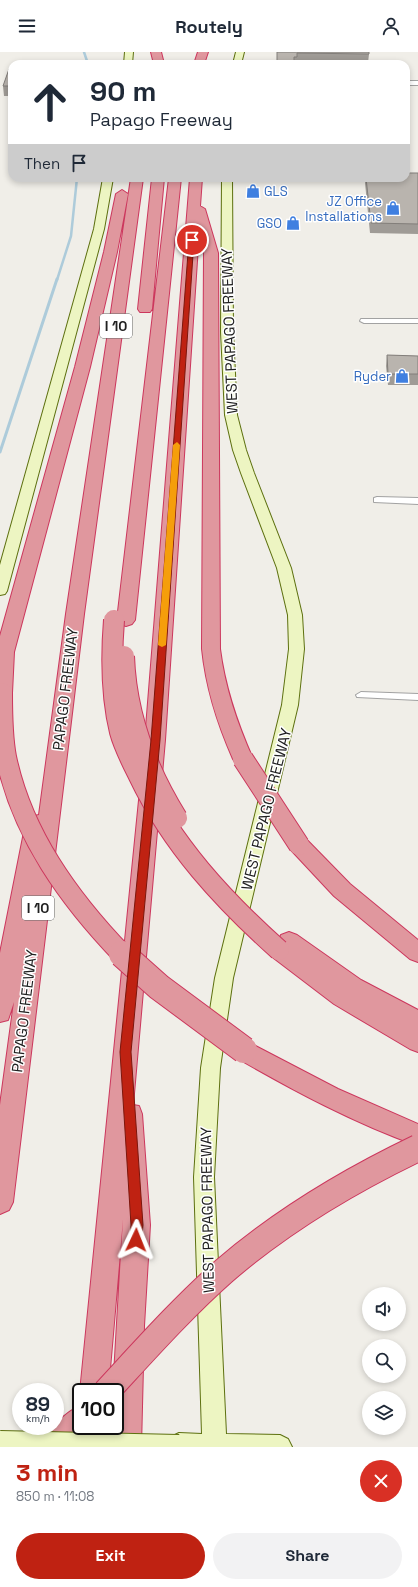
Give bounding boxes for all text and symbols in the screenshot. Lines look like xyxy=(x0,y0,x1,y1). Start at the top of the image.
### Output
icon: menu xyxy=(16,15,38,37)
text: Routely xyxy=(175,15,243,38)
icon: person xyxy=(380,15,402,37)
text: 90 m xyxy=(90,73,156,109)
icon: ahead xyxy=(24,76,76,128)
text: Papago Freeway xyxy=(90,108,233,131)
icon: arrive xyxy=(68,152,90,174)
text: Then xyxy=(24,154,60,173)
shop icon: GLS xyxy=(245,183,261,199)
place label: GLS xyxy=(264,183,288,200)
place label: JZ Office Installations xyxy=(305,193,382,225)
shop icon: JZ Office Installations xyxy=(385,200,401,216)
place label: GSO xyxy=(257,215,282,232)
shop icon: GSO xyxy=(285,215,301,231)
pin xyxy=(175,223,209,257)
icon: arrive xyxy=(181,229,203,251)
street label: WEST PAPAGO FREEWAY xyxy=(217,248,241,414)
road number: I 10 xyxy=(100,314,132,338)
place label: Ryder xyxy=(354,368,391,385)
shop icon: Ryder xyxy=(394,368,410,384)
street label: PAPAGO FREEWAY xyxy=(48,627,82,751)
street label: WEST PAPAGO FREEWAY xyxy=(237,726,295,892)
road number: I 10 xyxy=(22,896,54,920)
street label: PAPAGO FREEWAY xyxy=(7,949,41,1073)
street label: WEST PAPAGO FREEWAY xyxy=(196,1127,218,1293)
position arrow xyxy=(115,1219,157,1261)
map controls xyxy=(362,1287,406,1435)
button: sound xyxy=(362,1287,406,1331)
button: search xyxy=(362,1339,406,1383)
speed limit sign: 100 xyxy=(72,1383,124,1435)
text: 89 xyxy=(26,1391,50,1417)
button: layers xyxy=(362,1391,406,1435)
text: km/h xyxy=(26,1412,50,1425)
text: 3 min xyxy=(16,1457,78,1488)
button: close xyxy=(360,1460,402,1502)
text: 850 m · 11:08 xyxy=(16,1488,94,1505)
button: Exit xyxy=(16,1533,205,1579)
button: Share xyxy=(213,1533,402,1579)

